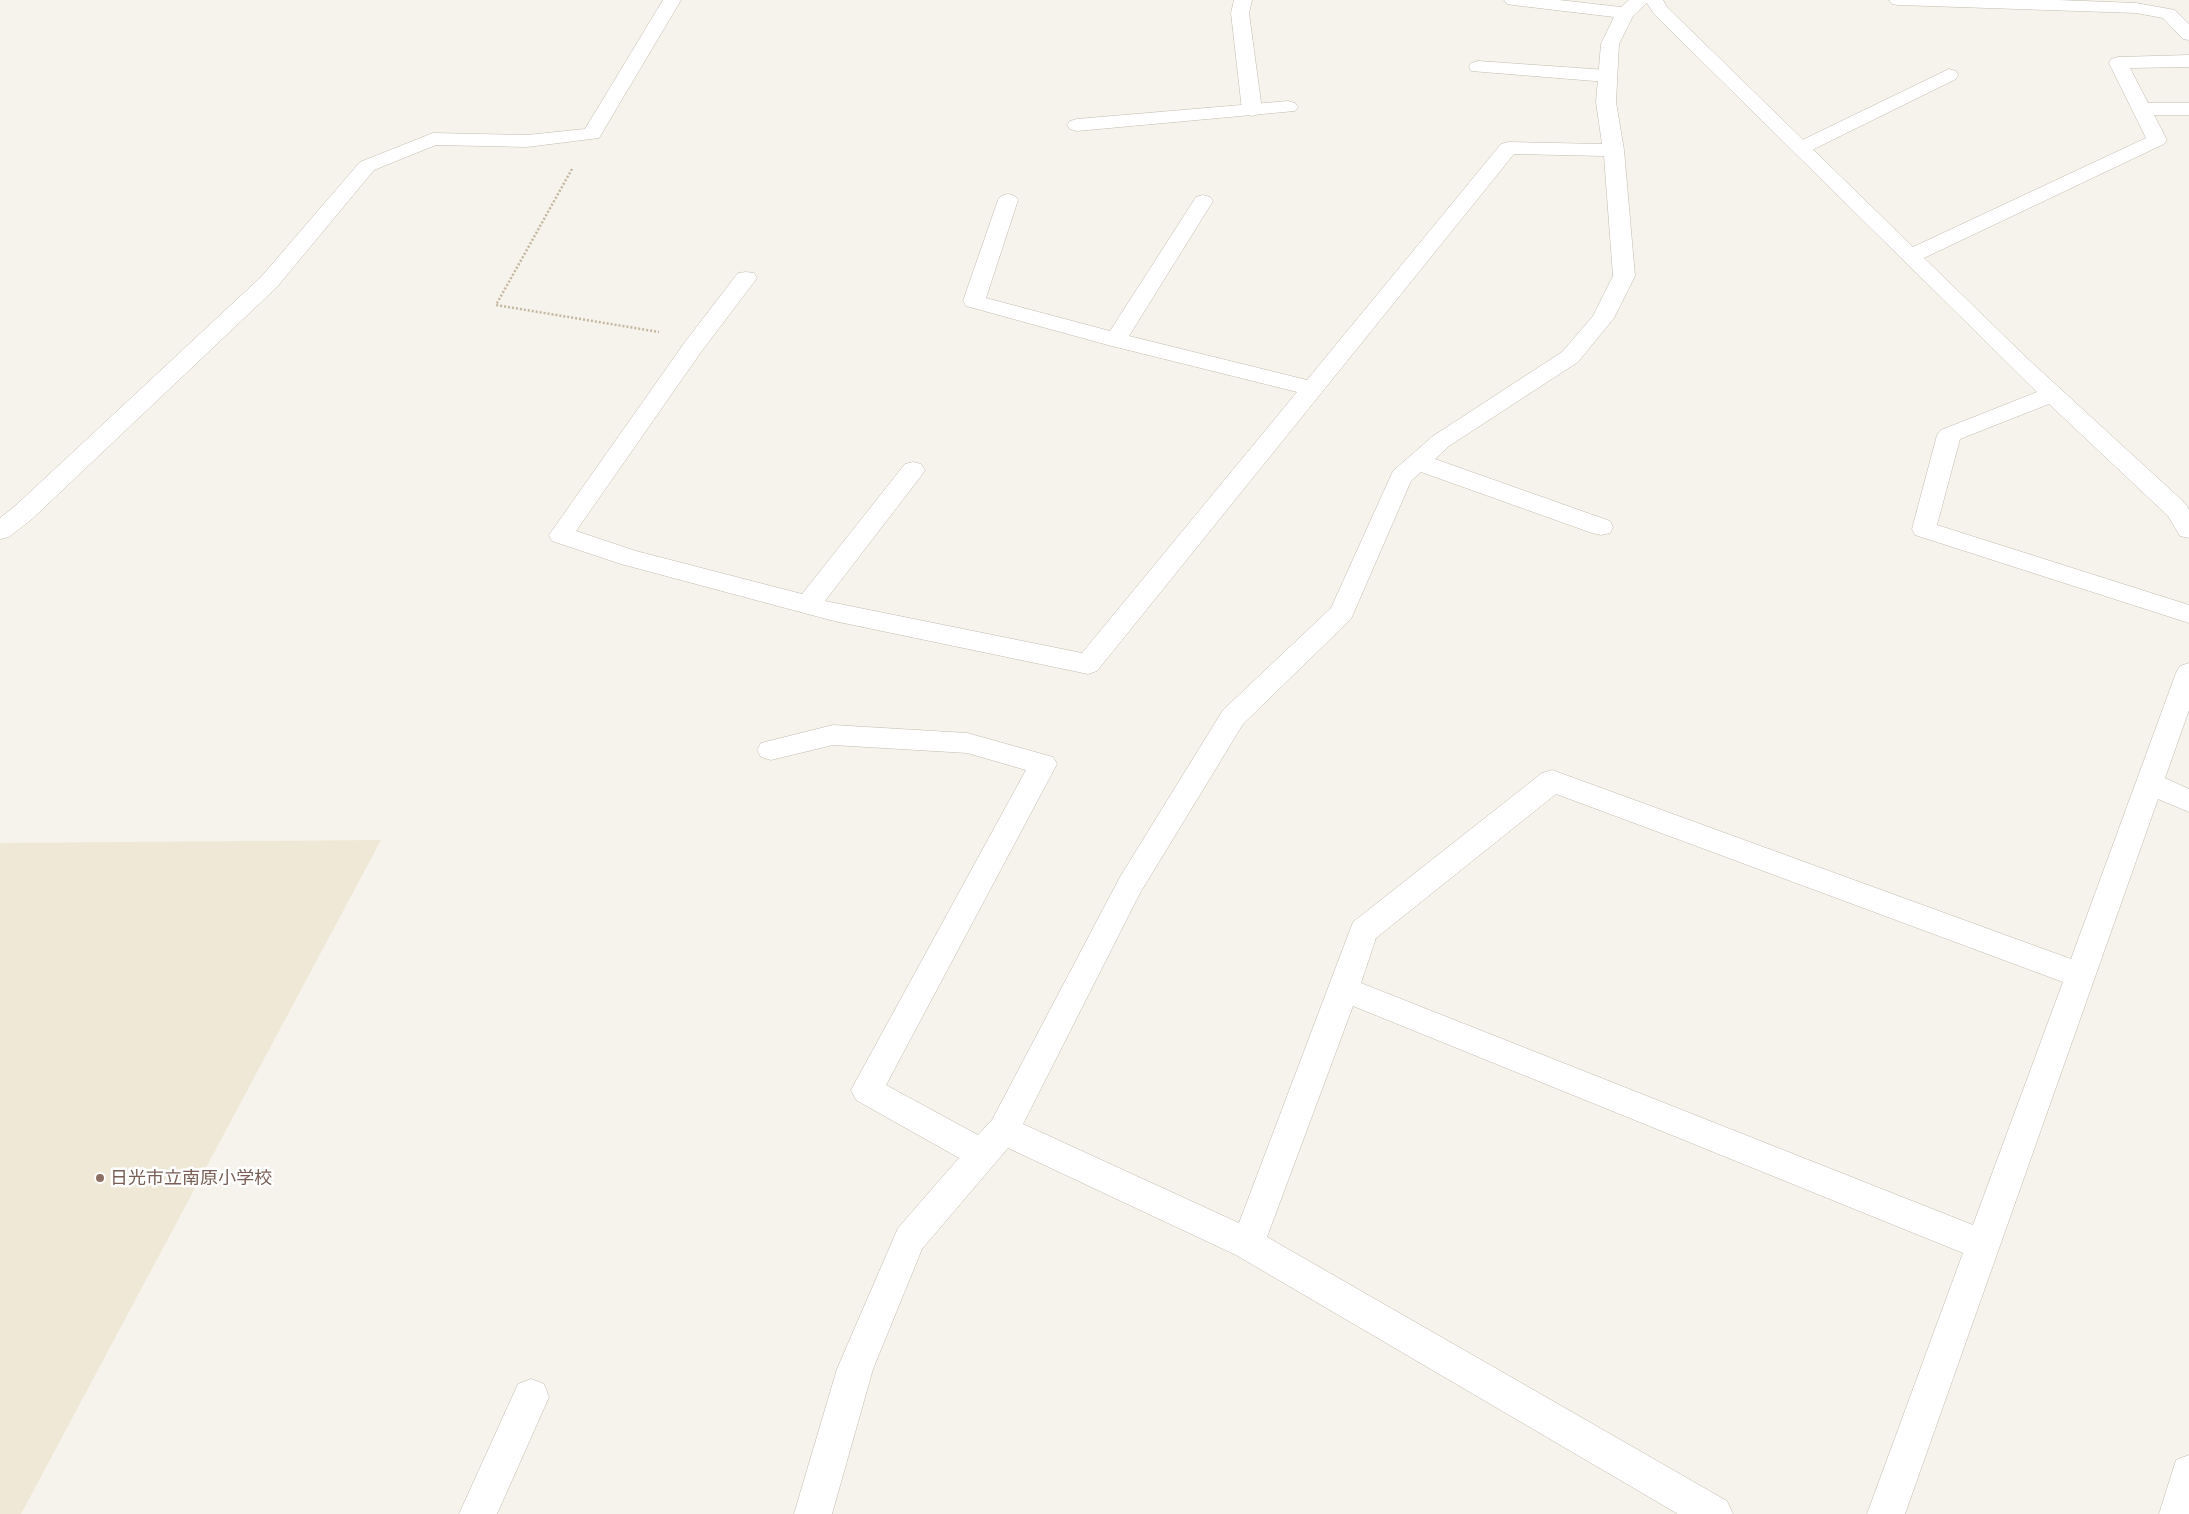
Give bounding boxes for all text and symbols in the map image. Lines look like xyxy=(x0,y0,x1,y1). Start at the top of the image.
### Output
place label: 日光市立南原小学校 xyxy=(110,1167,272,1189)
marker: 日光市立南原小学校 xyxy=(94,1172,106,1184)

